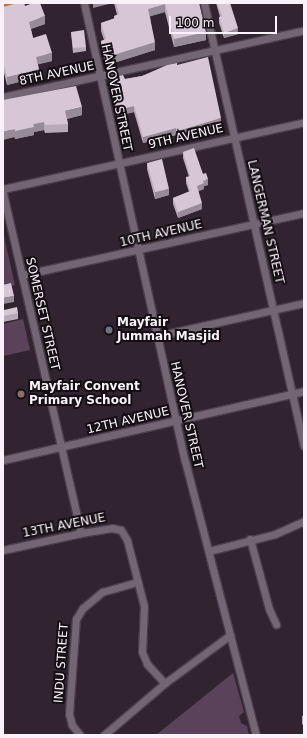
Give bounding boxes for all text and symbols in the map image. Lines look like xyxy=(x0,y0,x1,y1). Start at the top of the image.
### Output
scale bar xyxy=(171,8,279,34)
text: 100 m xyxy=(176,16,214,30)
street label: HANOVER STREET xyxy=(98,43,134,153)
street label: 8TH AVENUE xyxy=(18,59,96,89)
street label: 9TH AVENUE xyxy=(147,121,225,153)
street label: LANGERMAN STREET xyxy=(244,159,286,285)
street label: 10TH AVENUE xyxy=(118,218,204,250)
street label: SOMERSET STREET xyxy=(22,256,62,372)
place label: Mayfair Jummah Masjid xyxy=(117,316,220,344)
marker: Mayfair Jummah Masjid xyxy=(104,325,114,335)
street label: HANOVER STREET xyxy=(167,360,205,470)
place label: Mayfair Convent Primary School xyxy=(29,380,140,408)
marker: Mayfair Convent Primary School xyxy=(16,389,26,399)
street label: 12TH AVENUE xyxy=(85,405,171,437)
street label: 13TH AVENUE xyxy=(21,511,107,541)
street label: INDU STREET xyxy=(52,623,72,703)

